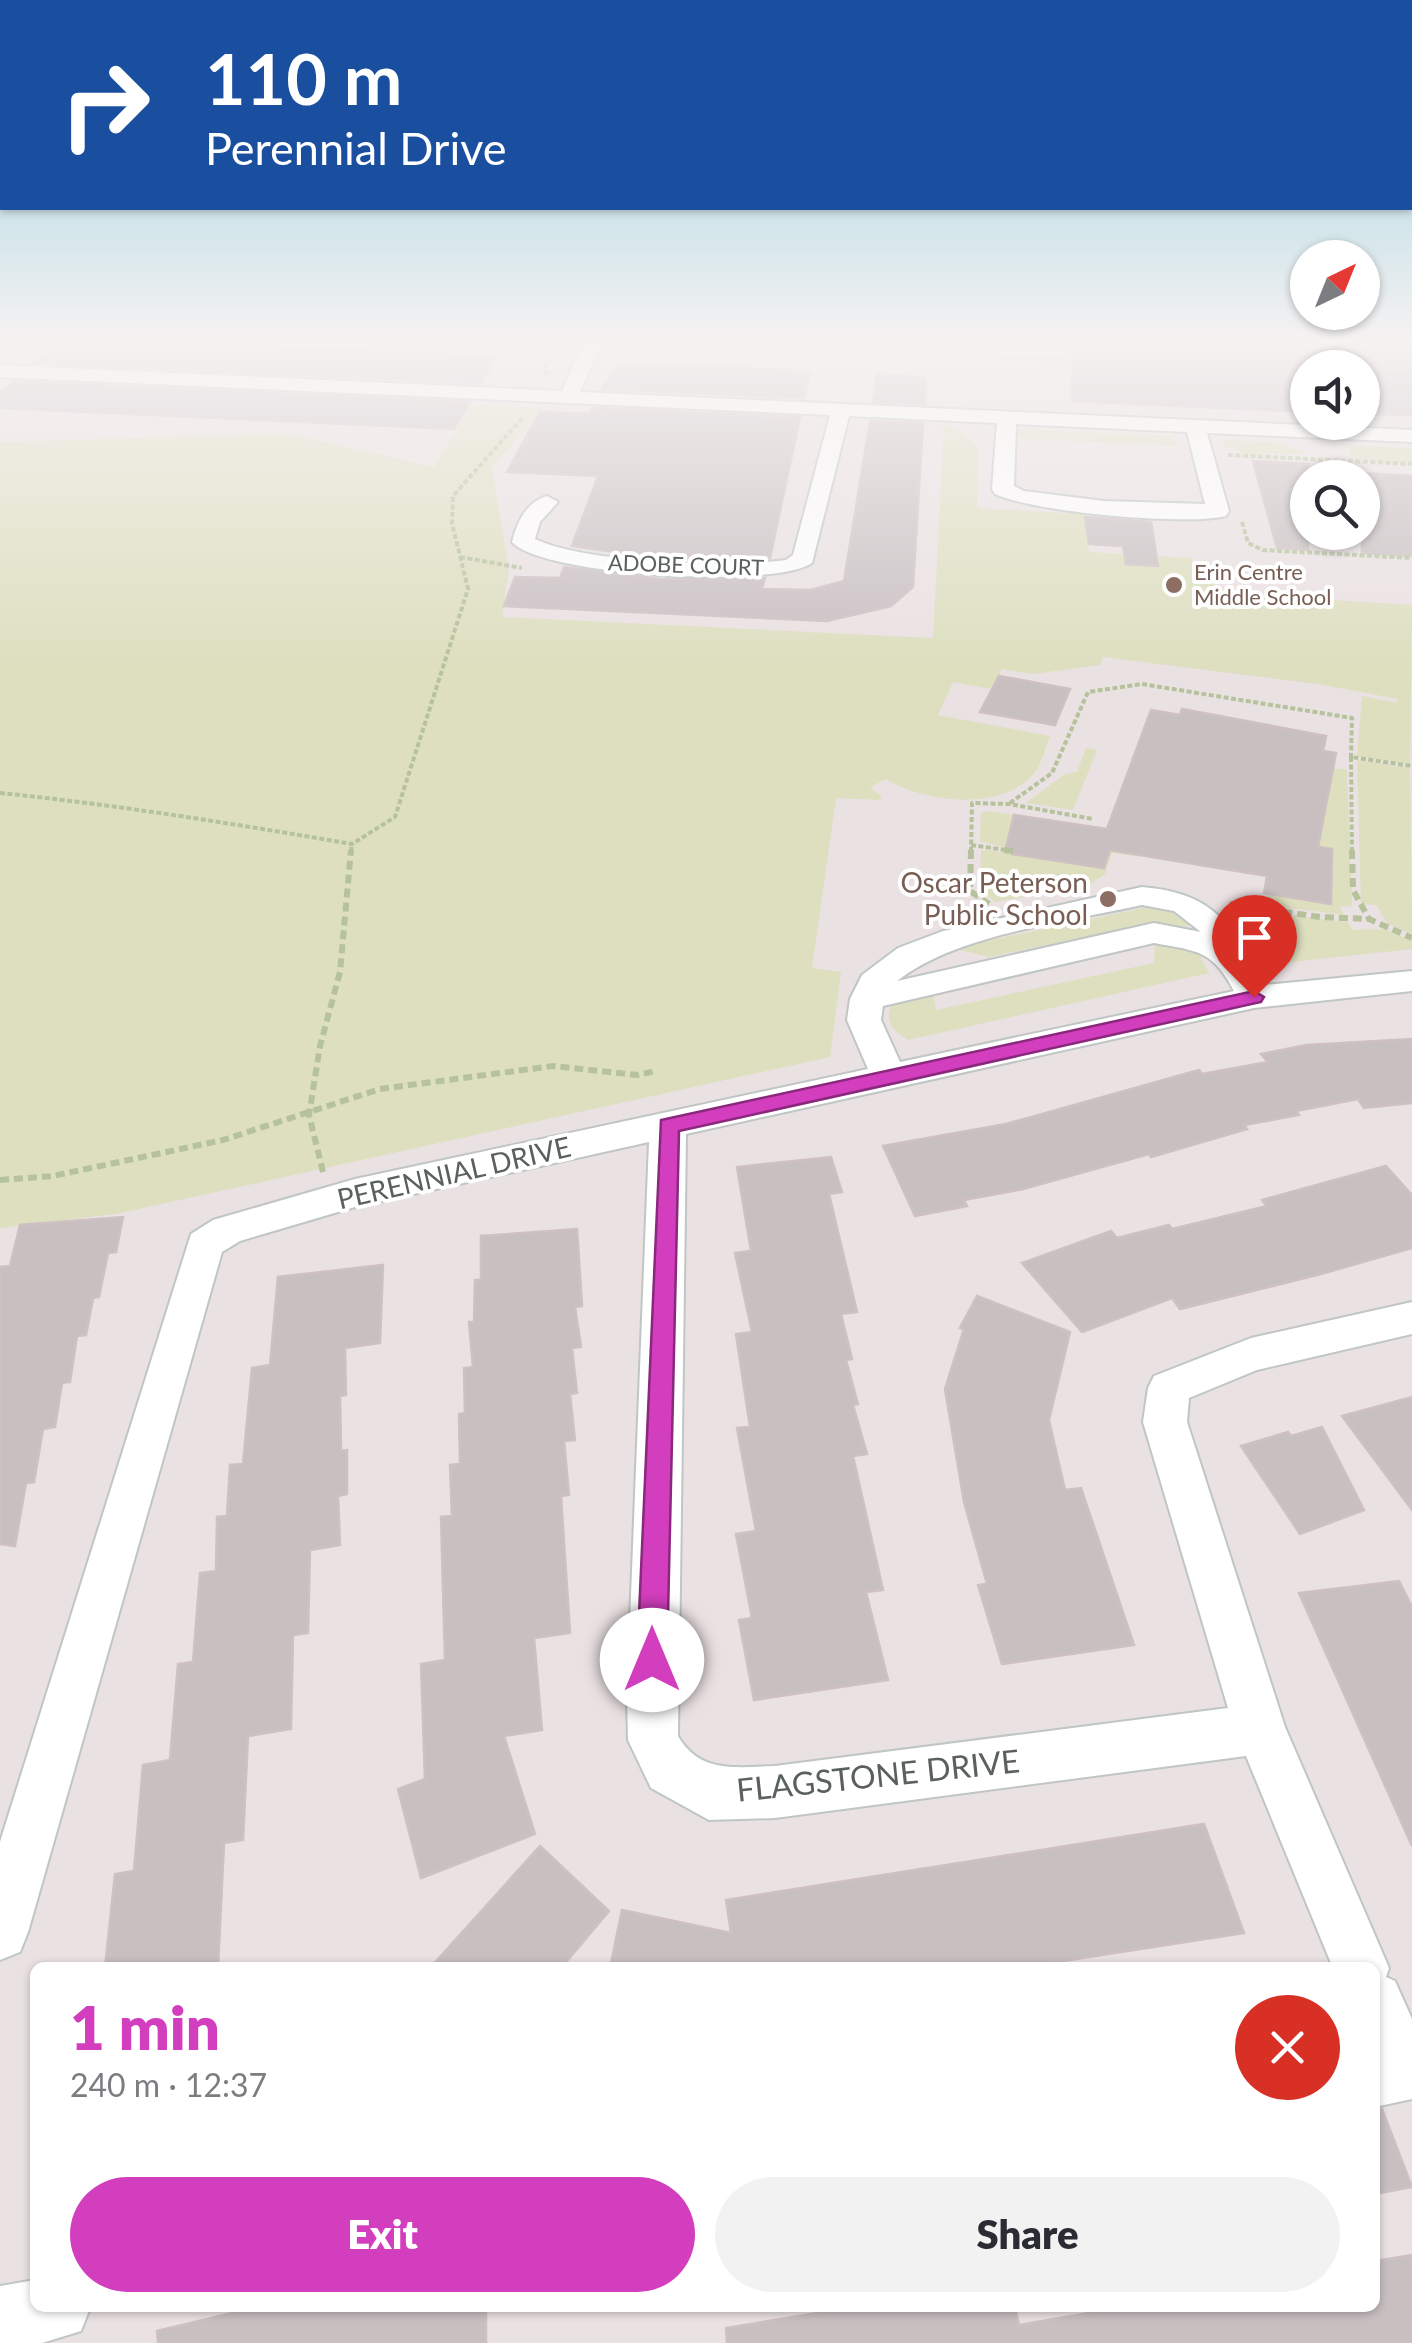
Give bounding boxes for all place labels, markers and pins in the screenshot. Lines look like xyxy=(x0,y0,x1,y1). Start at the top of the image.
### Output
place label: Erin Centre Middle School xyxy=(1194,558,1331,610)
marker: Erin Centre Middle School xyxy=(1163,574,1185,596)
place label: Oscar Peterson Public School xyxy=(900,865,1088,931)
marker: Oscar Peterson Public School xyxy=(1097,888,1119,910)
pin xyxy=(1212,895,1297,998)

